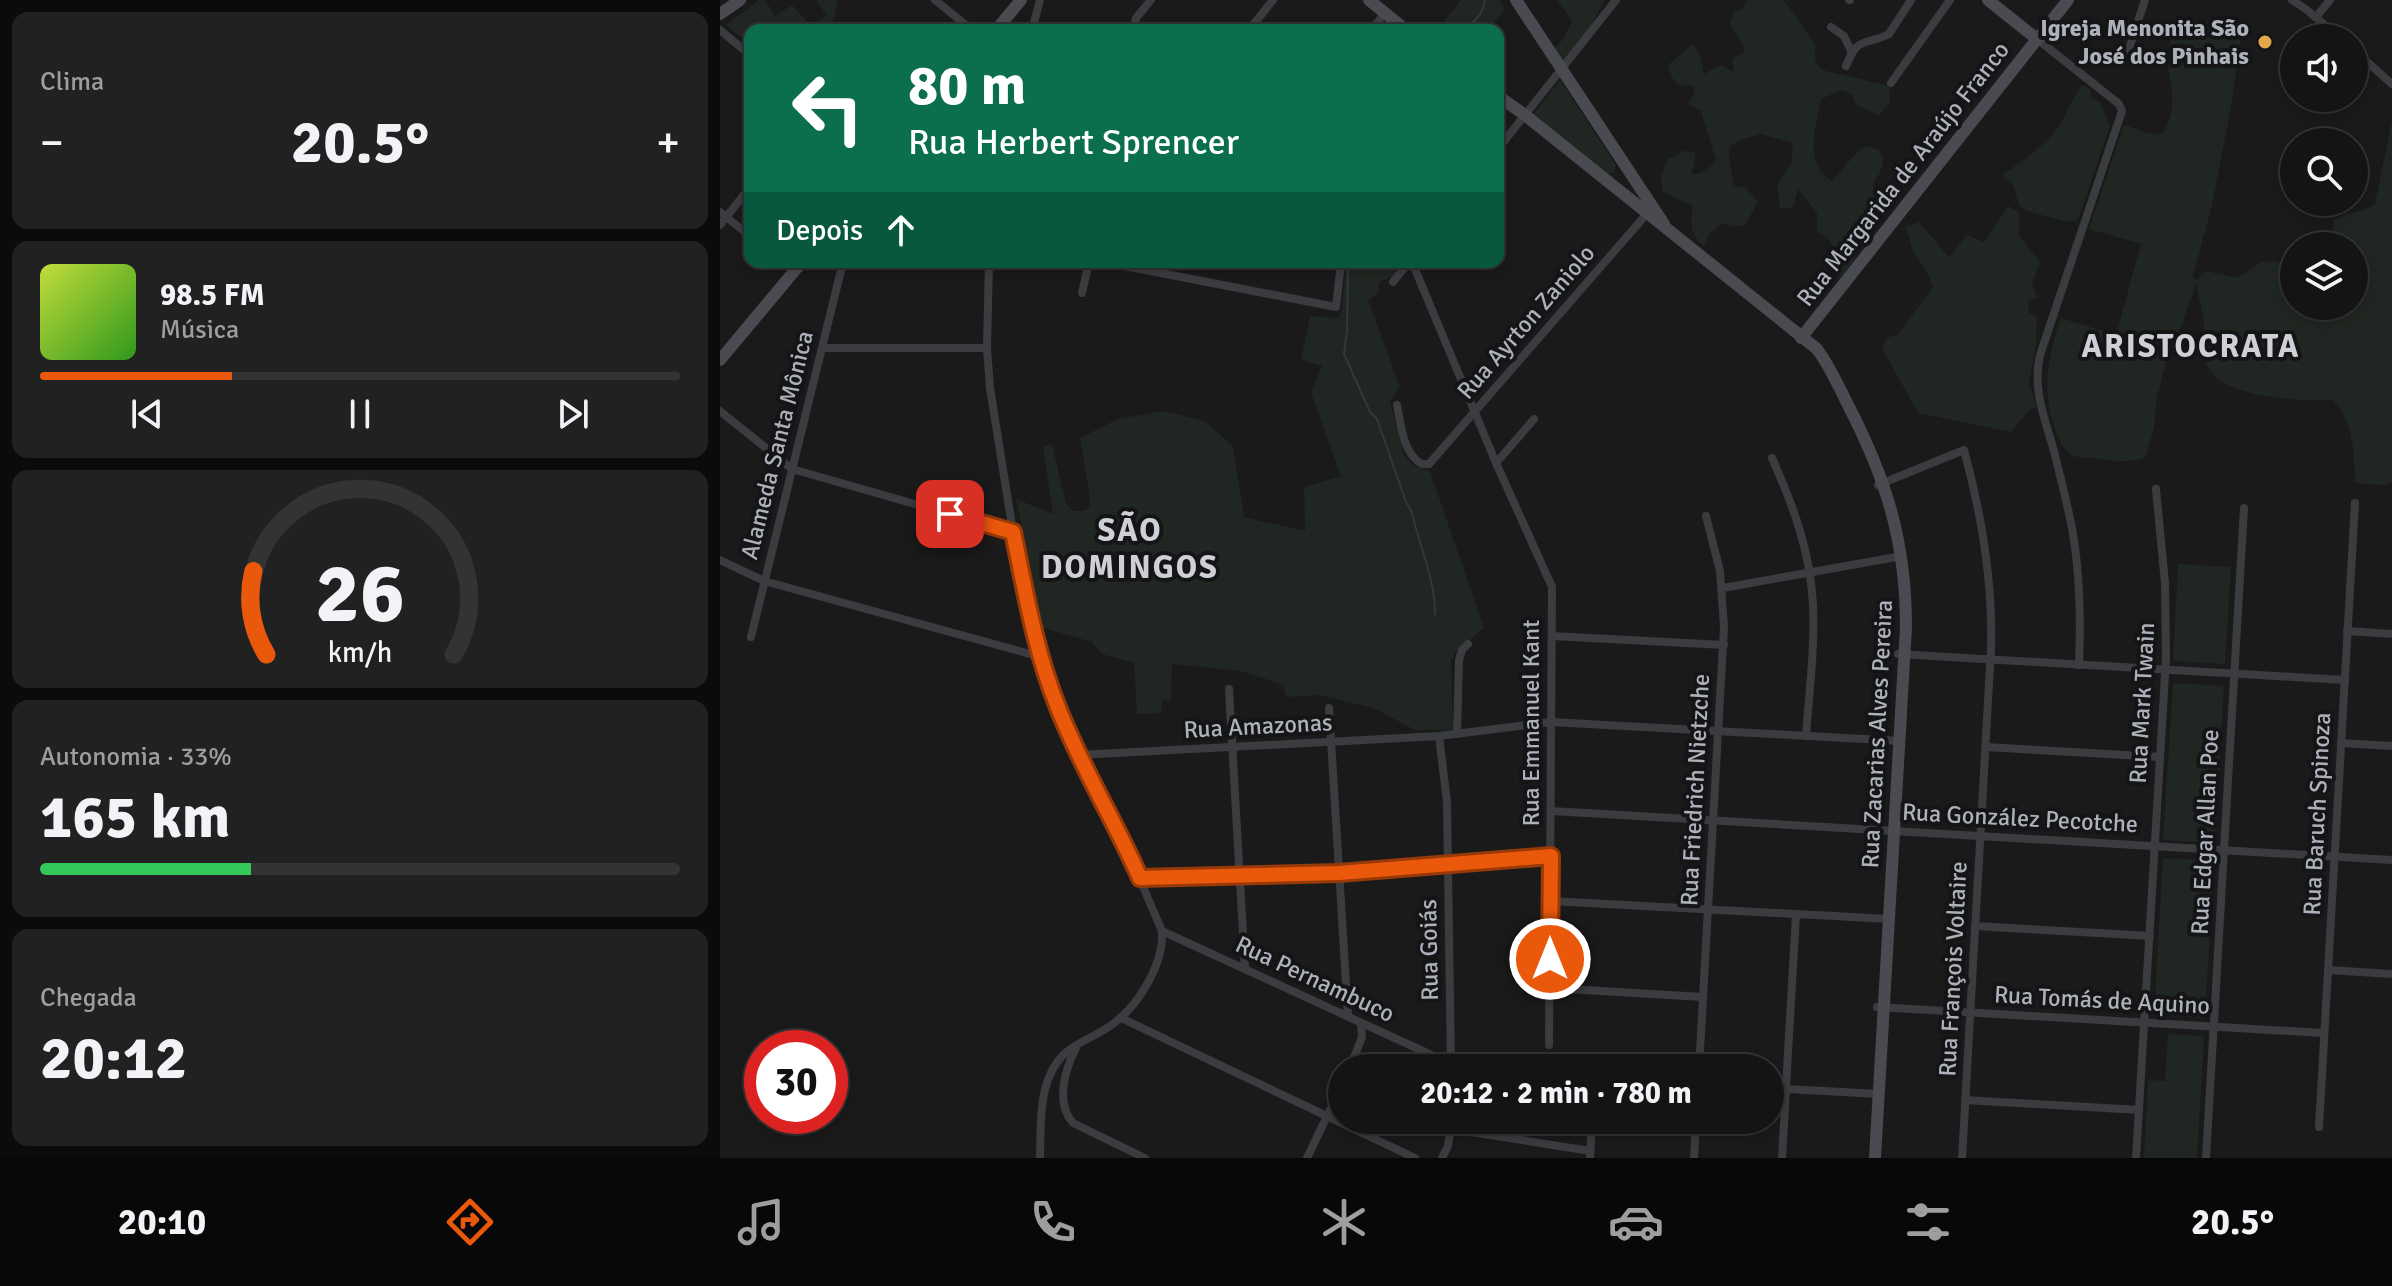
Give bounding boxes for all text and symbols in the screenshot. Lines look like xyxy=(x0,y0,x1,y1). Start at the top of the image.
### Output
place label: Igreja Menonita São José dos Pinhais xyxy=(2040,13,2249,71)
map controls xyxy=(2280,24,2368,320)
button: sound xyxy=(2280,24,2368,112)
marker: Igreja Menonita São José dos Pinhais xyxy=(2256,33,2274,51)
street label: Rua Margarida de Araújo Franco xyxy=(1790,36,2016,312)
text: 80 m xyxy=(908,51,1026,120)
icon: left xyxy=(776,56,880,160)
text: Clima xyxy=(40,66,104,98)
text: 20.5° xyxy=(291,106,429,180)
text: − xyxy=(40,116,64,170)
text: + xyxy=(656,116,680,170)
text: Rua Herbert Sprencer xyxy=(908,120,1239,165)
button: search xyxy=(2280,128,2368,216)
icon: ahead xyxy=(879,208,923,252)
text: Depois xyxy=(776,212,863,249)
button: layers xyxy=(2280,232,2368,320)
street label: Rua Ayrton Zaniolo xyxy=(1451,239,1601,405)
text: 98.5 FM xyxy=(160,277,265,314)
text: Música xyxy=(160,314,239,346)
district label: ARISTOCRATA xyxy=(2082,327,2300,366)
street label: Alameda Santa Mônica xyxy=(734,328,820,562)
icon: previous xyxy=(125,392,169,436)
icon: pause xyxy=(338,392,382,436)
icon: next xyxy=(551,392,595,436)
pin xyxy=(916,480,984,548)
icon: arrive xyxy=(928,492,972,536)
district label: SÃO DOMINGOS xyxy=(1041,511,1219,587)
text: 26 xyxy=(315,543,405,645)
street label: Rua Zacarias Alves Pereira xyxy=(1855,599,1899,869)
street label: Rua Emmanuel Kant xyxy=(1516,620,1546,826)
street label: Rua Mark Twain xyxy=(2123,622,2161,784)
text: km/h xyxy=(328,635,392,670)
street label: Rua Friedrich Nietzche xyxy=(1674,673,1716,907)
street label: Rua Amazonas xyxy=(1183,707,1333,745)
street label: Rua Baruch Spinoza xyxy=(2297,712,2337,916)
street label: Rua Edgar Allan Poe xyxy=(2185,728,2225,936)
text: Autonomia · 33% xyxy=(40,741,232,773)
text: 165 km xyxy=(40,781,230,855)
street label: Rua González Pecotche xyxy=(1901,797,2139,839)
street label: Rua François Voltaire xyxy=(1932,861,1974,1077)
street label: Rua Goiás xyxy=(1413,899,1445,1001)
position arrow xyxy=(1508,917,1592,1001)
street label: Rua Pernambuco xyxy=(1231,929,1399,1029)
street label: Rua Tomás de Aquino xyxy=(1993,979,2211,1021)
text: Chegada xyxy=(40,982,137,1014)
text: 20:12 xyxy=(40,1022,187,1096)
speed limit sign: 30 xyxy=(744,1030,848,1134)
text: 20:12 · 2 min · 780 m xyxy=(1420,1075,1692,1112)
icon: directions xyxy=(442,1194,498,1250)
icon: music xyxy=(733,1194,789,1250)
icon: phone xyxy=(1025,1194,1081,1250)
icon: climate xyxy=(1316,1194,1372,1250)
icon: car xyxy=(1608,1194,1664,1250)
icon: filters xyxy=(1900,1194,1956,1250)
text: 20:10 xyxy=(118,1200,206,1245)
text: 20.5° xyxy=(2191,1200,2274,1245)

